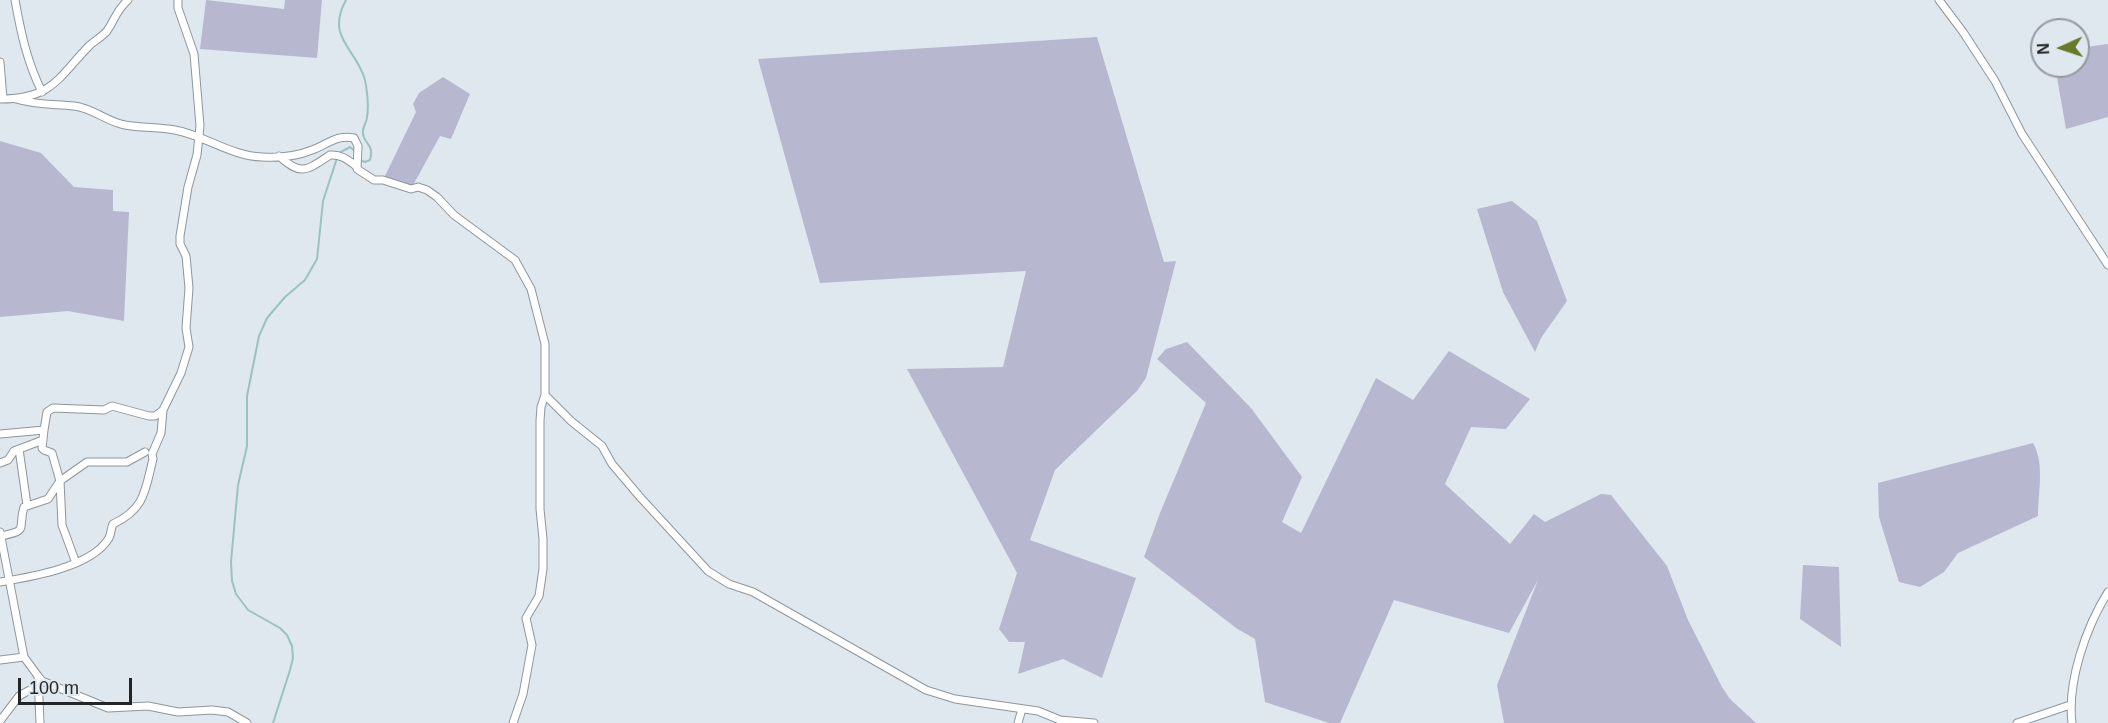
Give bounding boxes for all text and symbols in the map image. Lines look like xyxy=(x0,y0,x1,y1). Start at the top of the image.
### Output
north arrow xyxy=(2030,18,2090,78)
text: N xyxy=(2035,43,2052,55)
scale bar xyxy=(21,666,135,704)
text: 100 m xyxy=(29,678,79,698)

